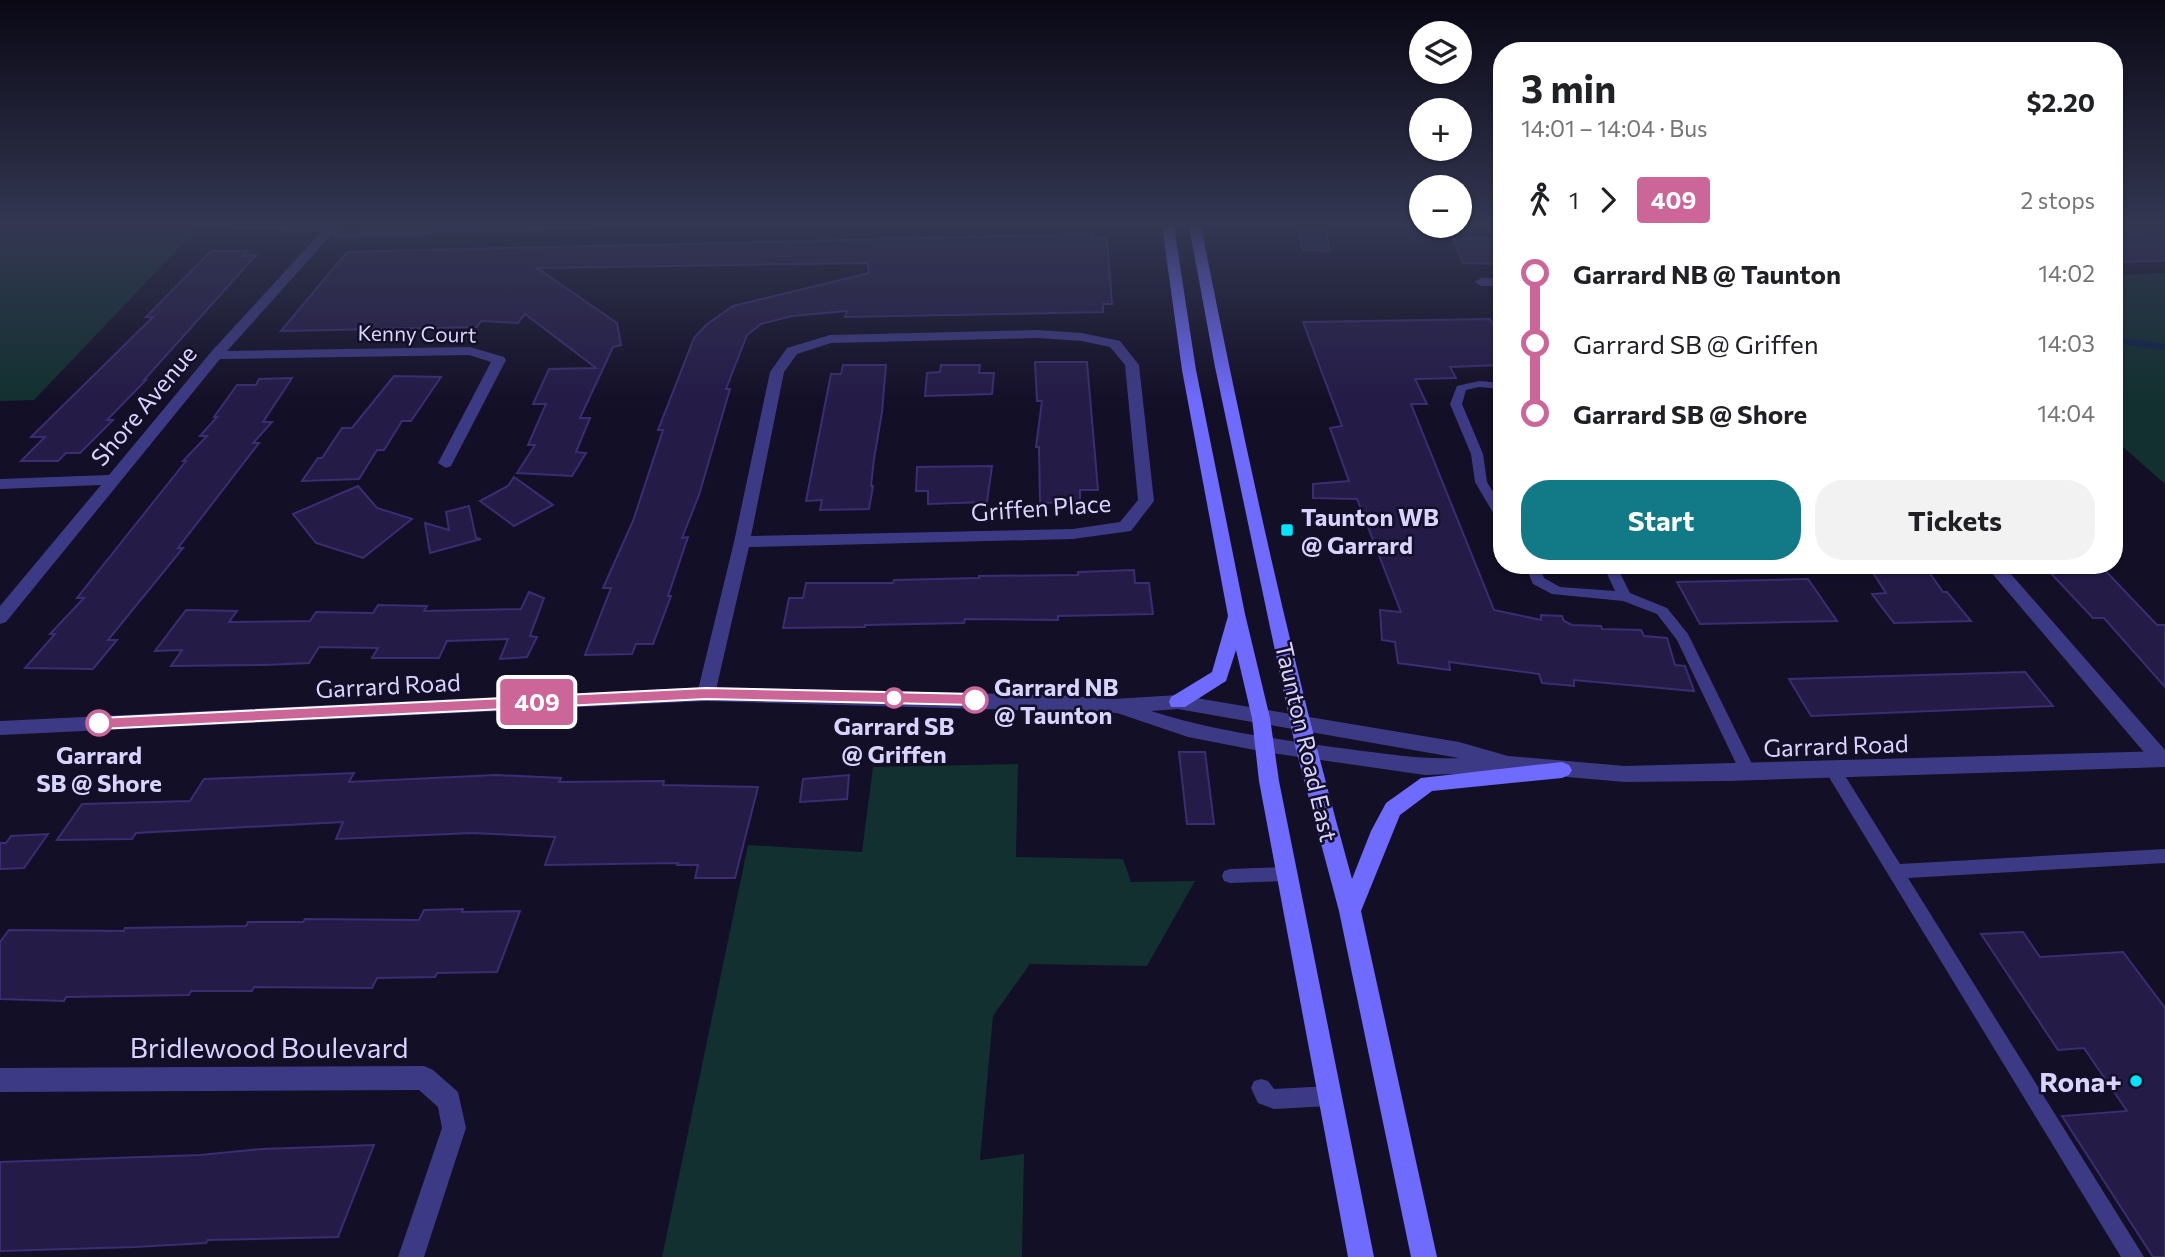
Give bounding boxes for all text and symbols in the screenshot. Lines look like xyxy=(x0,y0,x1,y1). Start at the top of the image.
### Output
map controls xyxy=(1409,21,1472,238)
button: layers xyxy=(1409,21,1472,84)
text: 3 min xyxy=(1521,64,1616,111)
text: $2.20 xyxy=(2026,86,2095,117)
button: + xyxy=(1409,98,1472,161)
text: 14:01 – 14:04 · Bus xyxy=(1521,114,1708,142)
button: − xyxy=(1409,175,1472,238)
icon: walk xyxy=(1521,181,1559,219)
icon: forward xyxy=(1589,181,1627,219)
text: 409 xyxy=(1651,185,1696,214)
text: 1 xyxy=(1569,186,1579,214)
text: 2 stops xyxy=(2021,186,2095,214)
text: Garrard NB @ Taunton xyxy=(1573,258,1841,289)
text: 14:02 xyxy=(2038,259,2095,287)
street label: Kenny Court xyxy=(357,319,477,347)
text: Garrard SB @ Griffen xyxy=(1573,328,1819,359)
text: 14:03 xyxy=(2038,329,2095,357)
street label: Shore Avenue xyxy=(84,339,202,471)
text: Garrard SB @ Shore xyxy=(1573,398,1807,429)
text: 14:04 xyxy=(2037,399,2095,427)
button: Start xyxy=(1521,480,1801,560)
button: Tickets xyxy=(1815,480,2095,560)
street label: Griffen Place xyxy=(970,488,1112,526)
place label: Taunton WB @ Garrard xyxy=(1301,502,1439,559)
marker: Taunton WB @ Garrard xyxy=(1279,522,1295,538)
street label: Taunton Road East xyxy=(1270,640,1344,845)
street label: Garrard Road xyxy=(315,667,461,703)
place label: Garrard NB @ Taunton xyxy=(994,672,1119,729)
line badge: 409 xyxy=(497,679,577,725)
text: 409 xyxy=(514,687,560,716)
marker: Garrard NB @ Taunton xyxy=(962,687,988,713)
marker: Garrard SB @ Griffen xyxy=(884,688,904,708)
marker: Garrard SB @ Shore xyxy=(86,710,112,736)
place label: Garrard SB @ Griffen xyxy=(834,711,955,768)
street label: Garrard Road xyxy=(1763,728,1909,762)
place label: Garrard SB @ Shore xyxy=(36,740,162,797)
street label: Bridlewood Boulevard xyxy=(130,1030,408,1064)
place label: Rona+ xyxy=(2039,1064,2122,1098)
marker: Rona+ xyxy=(2128,1073,2144,1089)

